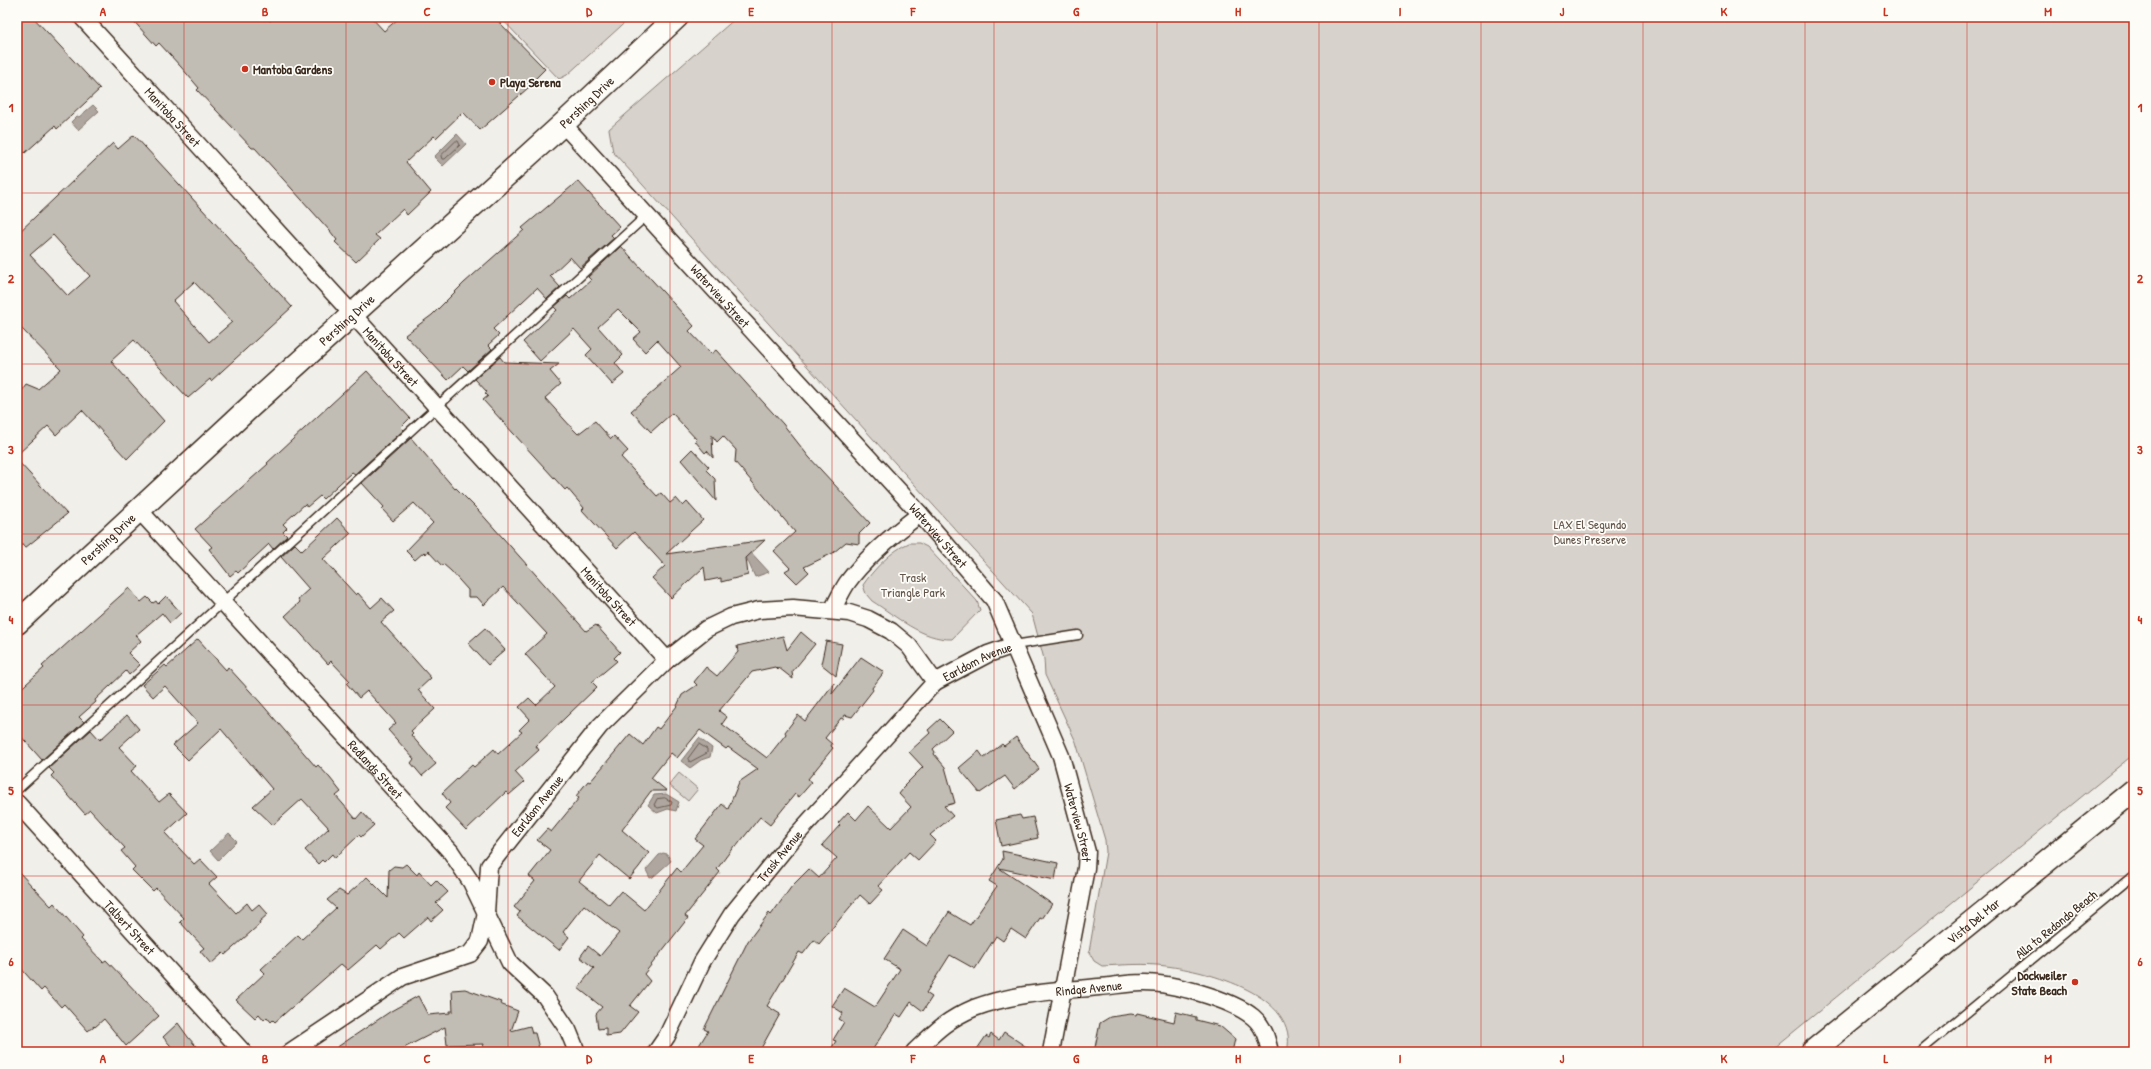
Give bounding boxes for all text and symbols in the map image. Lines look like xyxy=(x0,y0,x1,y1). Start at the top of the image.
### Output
text: A xyxy=(100,2,107,20)
text: B xyxy=(262,2,269,20)
text: C xyxy=(423,2,431,20)
text: D xyxy=(586,2,593,20)
text: E xyxy=(748,2,754,20)
text: F xyxy=(910,2,917,20)
text: G xyxy=(1073,2,1080,20)
text: H xyxy=(1235,2,1241,20)
text: I xyxy=(1398,2,1402,20)
text: J xyxy=(1560,2,1565,20)
text: K xyxy=(1721,2,1728,20)
text: L xyxy=(1884,2,1889,20)
text: M xyxy=(2044,2,2052,20)
place label: Mantoba Gardens xyxy=(253,60,332,78)
marker: Mantoba Gardens xyxy=(240,64,250,74)
street label: Pershing Drive xyxy=(555,72,618,132)
place label: Playa Serena xyxy=(500,73,562,92)
marker: Playa Serena xyxy=(487,77,497,87)
street label: Manitoba Street xyxy=(141,83,205,151)
text: 1 xyxy=(9,98,14,116)
text: 1 xyxy=(2138,98,2143,116)
street label: Waterview Street xyxy=(687,260,754,332)
text: 2 xyxy=(8,269,15,287)
text: 2 xyxy=(2137,269,2144,287)
street label: Pershing Drive xyxy=(315,290,378,349)
street label: Manitoba Street xyxy=(359,323,423,391)
text: 3 xyxy=(8,440,14,458)
text: 3 xyxy=(2137,440,2143,458)
street label: Waterview Street xyxy=(905,499,972,572)
street label: Pershing Drive xyxy=(76,509,139,569)
park label: LAX El Segundo Dunes Preserve xyxy=(1554,515,1626,548)
street label: Manitoba Street xyxy=(577,562,641,630)
park label: Trask Triangle Park xyxy=(881,568,946,601)
text: 4 xyxy=(9,610,14,628)
text: 4 xyxy=(2138,610,2143,628)
street label: Earldom Avenue xyxy=(940,637,1014,685)
street label: Redlands Street xyxy=(344,736,408,803)
street label: Earldom Avenue xyxy=(507,771,567,840)
text: 5 xyxy=(8,781,14,799)
street label: Waterview Street xyxy=(1060,781,1096,863)
text: 5 xyxy=(2137,781,2143,799)
street label: Trask Avenue xyxy=(753,826,806,886)
street label: Alla to Redondo Beach xyxy=(2011,885,2101,963)
street label: Vista Del Mar xyxy=(1943,894,2004,948)
street label: Talbert Street xyxy=(100,896,160,959)
text: 6 xyxy=(8,952,14,970)
text: 6 xyxy=(2137,952,2143,970)
place label: Dockweiler State Beach xyxy=(2011,966,2068,999)
street label: Rindge Avenue xyxy=(1055,975,1123,1000)
marker: Dockweiler State Beach xyxy=(2070,977,2080,987)
text: A xyxy=(100,1049,107,1067)
text: B xyxy=(262,1049,269,1067)
text: C xyxy=(423,1049,431,1067)
text: D xyxy=(586,1049,593,1067)
text: E xyxy=(748,1049,754,1067)
text: F xyxy=(910,1049,917,1067)
text: G xyxy=(1073,1049,1080,1067)
text: H xyxy=(1235,1049,1241,1067)
text: I xyxy=(1398,1049,1402,1067)
text: J xyxy=(1560,1049,1565,1067)
text: K xyxy=(1721,1049,1728,1067)
text: L xyxy=(1884,1049,1889,1067)
text: M xyxy=(2044,1049,2052,1067)

